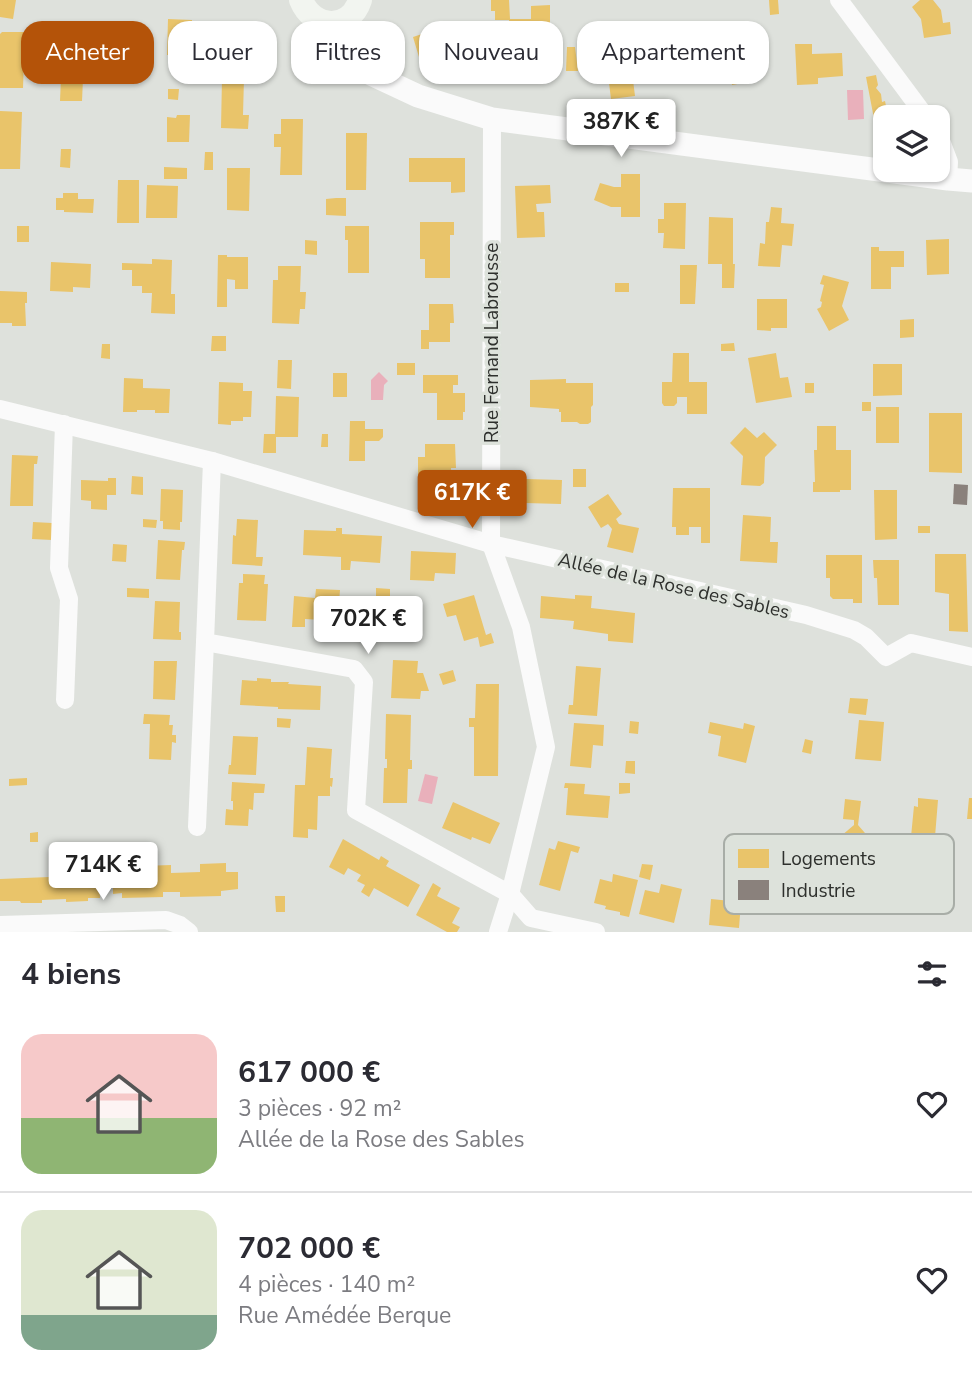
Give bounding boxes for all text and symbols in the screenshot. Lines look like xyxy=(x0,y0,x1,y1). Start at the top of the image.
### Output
chip: Acheter xyxy=(21,21,154,84)
chip: Louer xyxy=(168,21,277,84)
chip: Filtres xyxy=(291,21,405,84)
chip: Nouveau xyxy=(419,21,563,84)
chip: Appartement xyxy=(577,21,769,84)
pin: 387K € xyxy=(564,100,678,159)
map controls xyxy=(873,105,950,182)
button: layers xyxy=(873,105,950,182)
text: 387K € xyxy=(583,106,659,137)
street label: Rue Fernand Labrousse xyxy=(479,243,505,443)
pin: 617K € xyxy=(415,470,529,530)
text: 617K € xyxy=(434,477,510,508)
street label: Allée de la Rose des Sables xyxy=(556,547,792,625)
pin: 702K € xyxy=(311,596,425,656)
text: 702K € xyxy=(330,603,406,634)
legend xyxy=(724,834,954,914)
pin: 714K € xyxy=(46,842,160,902)
text: Logements xyxy=(781,846,876,872)
text: 714K € xyxy=(65,849,141,880)
text: Industrie xyxy=(781,878,855,904)
text: 4 biens xyxy=(21,954,121,995)
icon: filters xyxy=(913,955,951,993)
text: 617 000 € xyxy=(238,1052,380,1093)
icon: home xyxy=(77,1062,161,1146)
icon: heart xyxy=(913,1085,951,1123)
text: 3 pièces · 92 m² xyxy=(238,1093,401,1124)
text: Allée de la Rose des Sables xyxy=(238,1124,525,1155)
text: 702 000 € xyxy=(238,1228,380,1269)
icon: home xyxy=(77,1238,161,1322)
icon: heart xyxy=(913,1261,951,1299)
text: 4 pièces · 140 m² xyxy=(238,1269,415,1300)
text: Rue Amédée Berque xyxy=(238,1300,451,1331)

